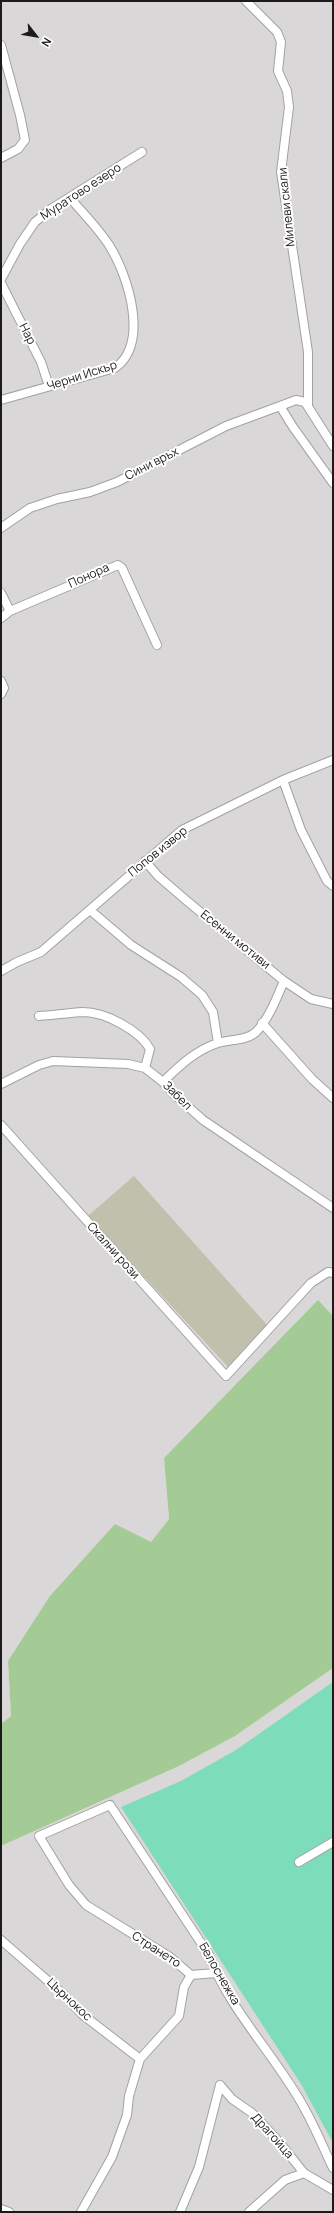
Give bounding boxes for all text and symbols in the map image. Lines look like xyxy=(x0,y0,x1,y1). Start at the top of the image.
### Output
north arrow xyxy=(16,16,56,56)
text: N xyxy=(38,35,55,50)
street label: Муратово езеро xyxy=(38,161,124,223)
street label: Милеви скали xyxy=(276,167,298,247)
street label: Нар xyxy=(16,321,38,347)
street label: Черни Искър xyxy=(45,358,119,394)
street label: Сини връх xyxy=(123,444,181,484)
street label: Понора xyxy=(66,561,112,591)
street label: Попов извор xyxy=(126,824,190,880)
street label: Есенни мотиви xyxy=(197,908,273,972)
street label: Забел xyxy=(160,1079,194,1113)
street label: Скални рози xyxy=(84,1220,142,1282)
street label: Странето xyxy=(129,1929,183,1971)
street label: Белоснежка xyxy=(195,1940,243,2008)
street label: Църнокос xyxy=(44,1976,94,2024)
street label: Драгойца xyxy=(248,2110,296,2162)

